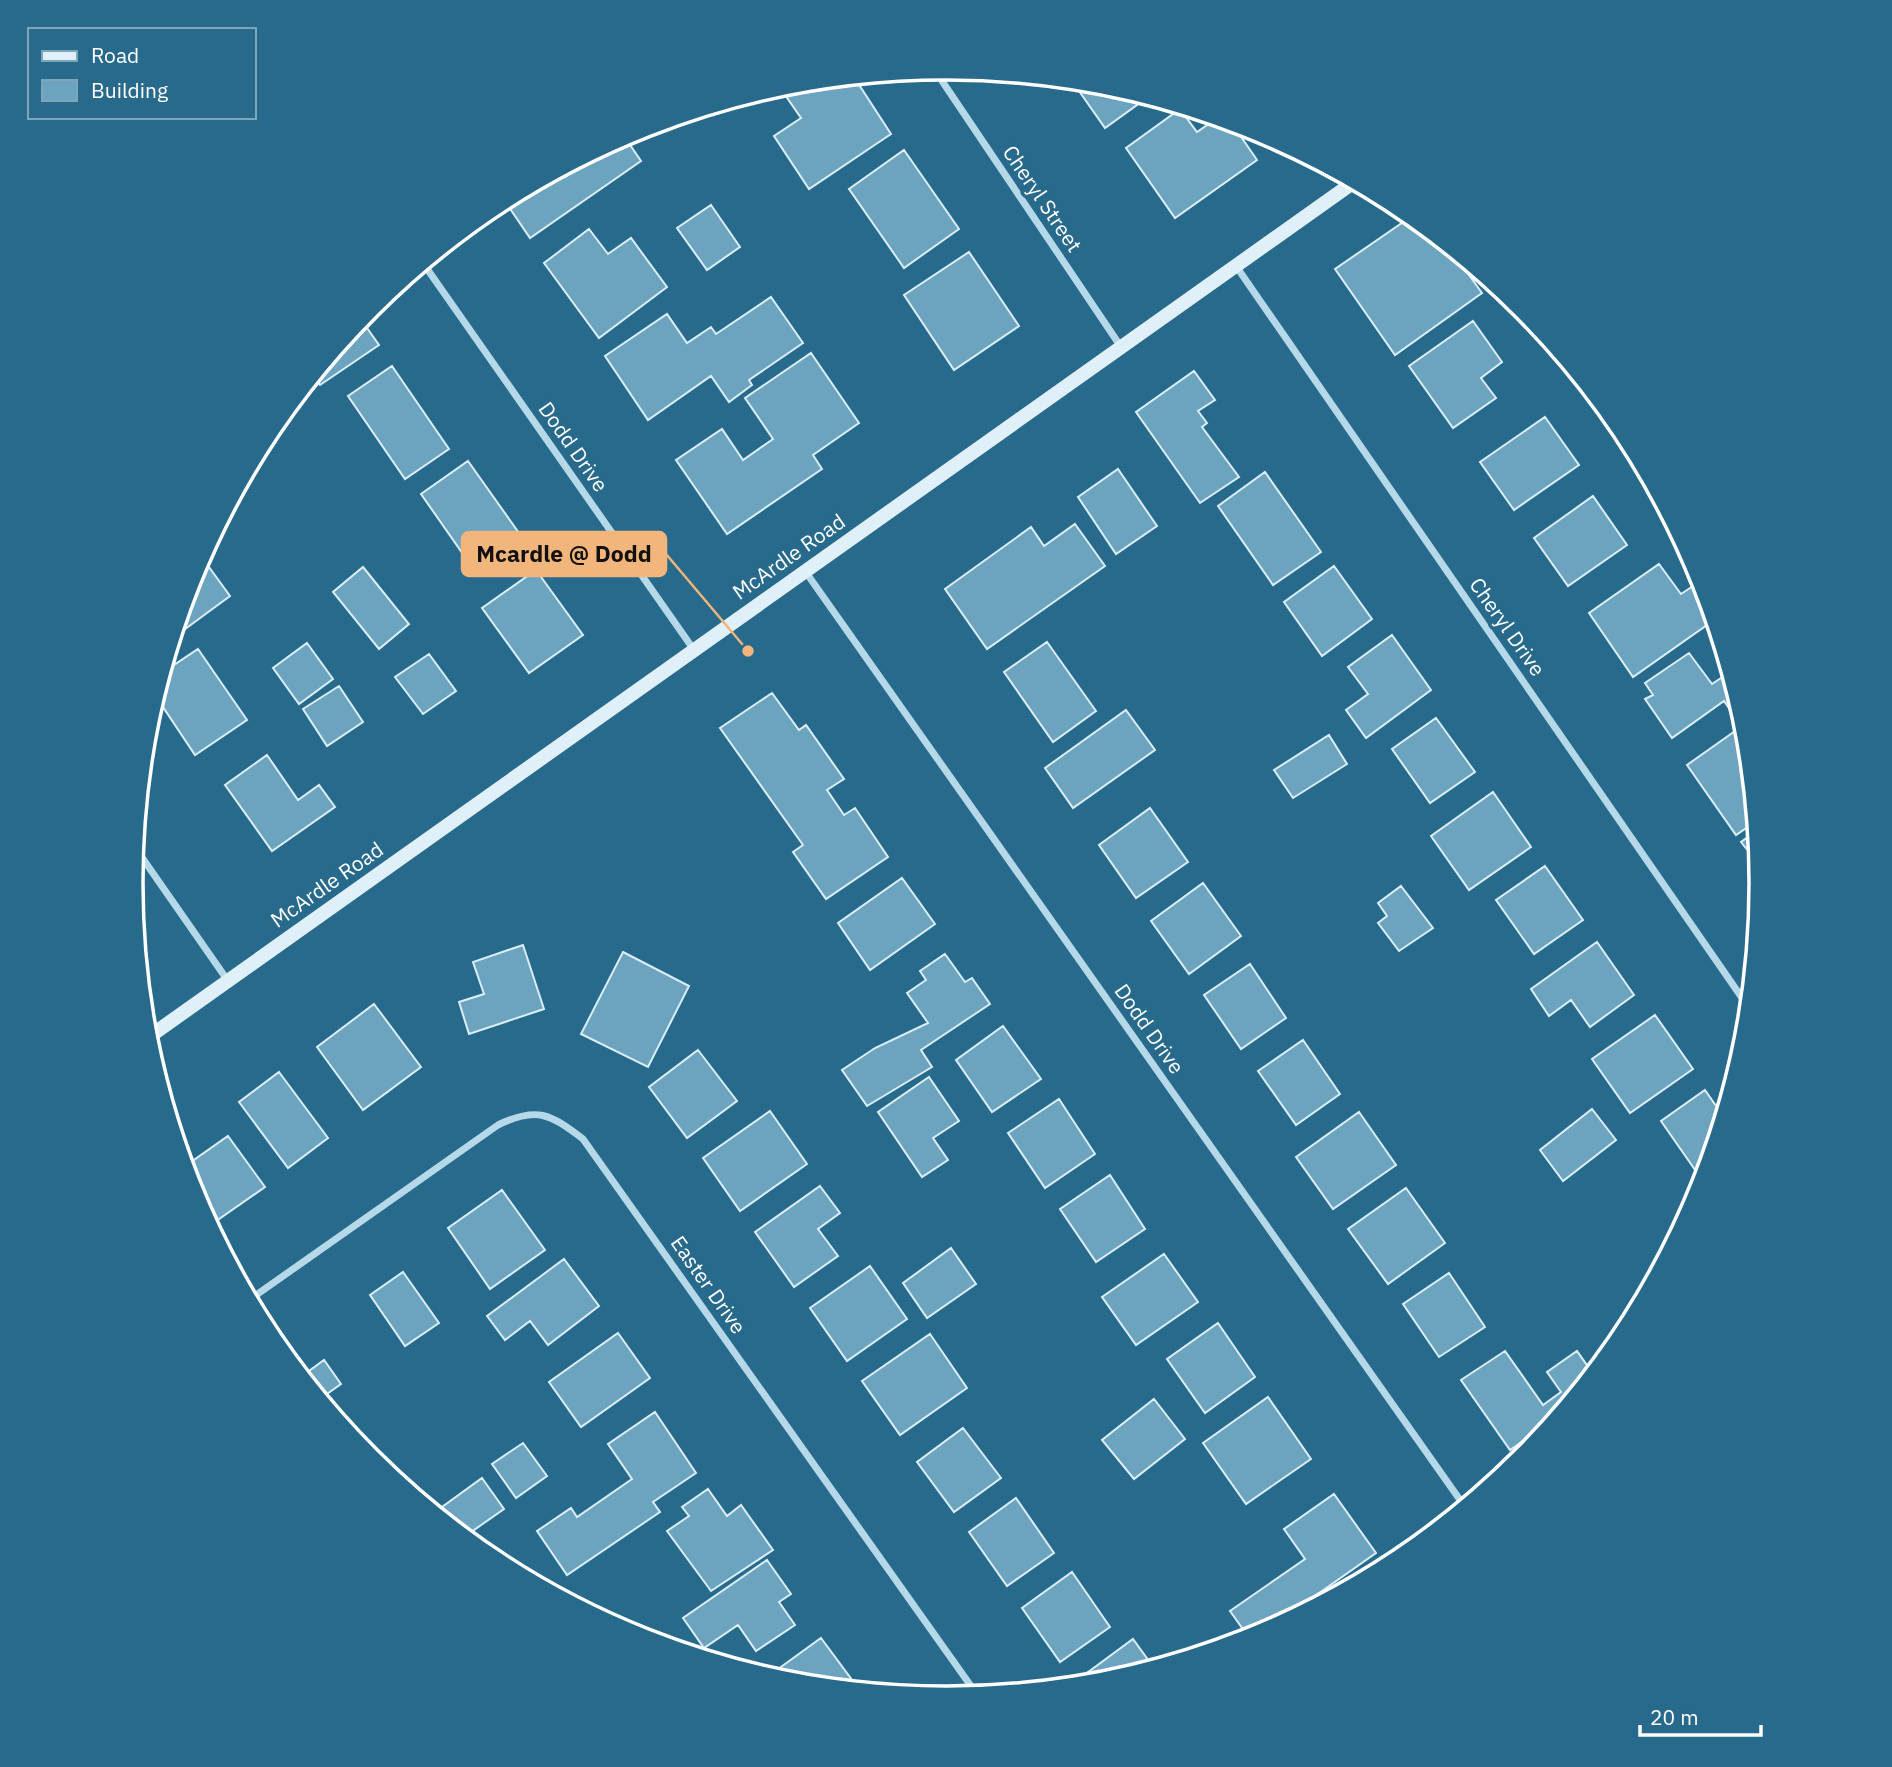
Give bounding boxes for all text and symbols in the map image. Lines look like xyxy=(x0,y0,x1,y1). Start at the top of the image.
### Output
legend xyxy=(28,28,256,119)
text: Road xyxy=(91,41,139,69)
text: Building xyxy=(91,76,168,104)
street label: Cheryl Street xyxy=(997,140,1089,257)
street label: Dodd Drive xyxy=(533,396,615,497)
street label: McArdle Road xyxy=(727,507,850,605)
callout: Mcardle @ Dodd xyxy=(462,532,666,576)
text: Mcardle @ Dodd xyxy=(476,538,652,568)
street label: Cheryl Drive xyxy=(1464,572,1552,681)
street label: McArdle Road xyxy=(265,835,388,933)
street label: Dodd Drive xyxy=(1109,978,1191,1079)
street label: Easter Drive xyxy=(665,1230,753,1339)
scale bar xyxy=(1640,1694,1761,1738)
text: 20 m xyxy=(1650,1703,1699,1731)

